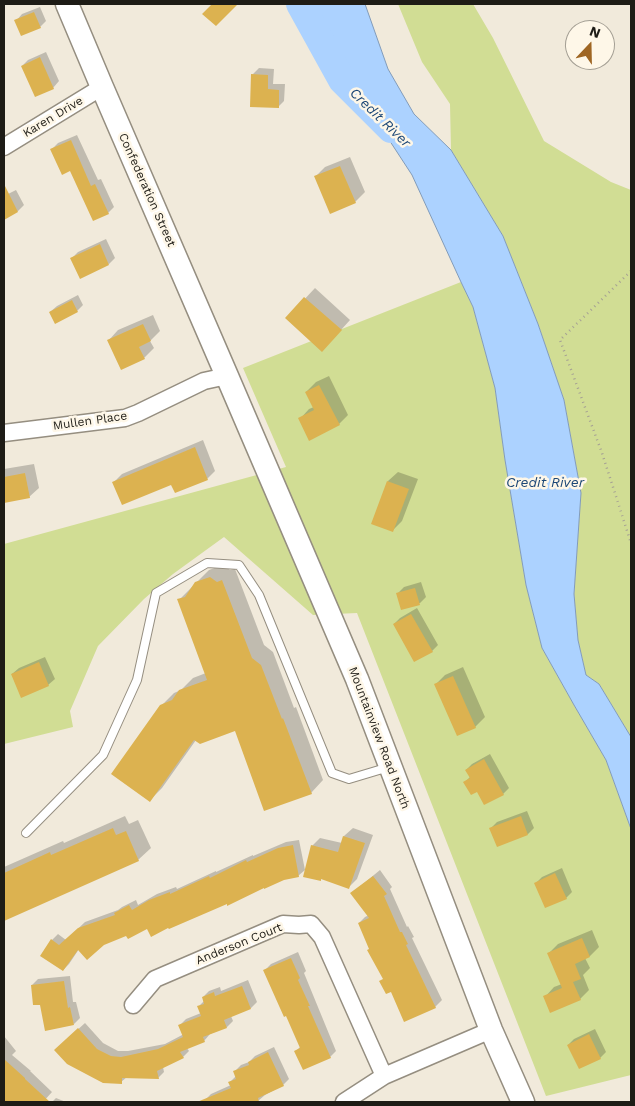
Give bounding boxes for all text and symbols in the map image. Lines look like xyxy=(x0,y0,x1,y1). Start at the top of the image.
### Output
north arrow xyxy=(565,20,615,70)
text: N xyxy=(587,23,603,41)
water label: Credit River xyxy=(346,85,414,151)
street label: Karen Drive xyxy=(20,93,86,141)
street label: Confederation Street xyxy=(115,131,179,249)
street label: Mullen Place xyxy=(52,409,128,433)
water label: Credit River xyxy=(506,475,584,491)
street label: Mountainview Road North xyxy=(345,665,413,811)
street label: Anderson Court xyxy=(194,920,284,968)

